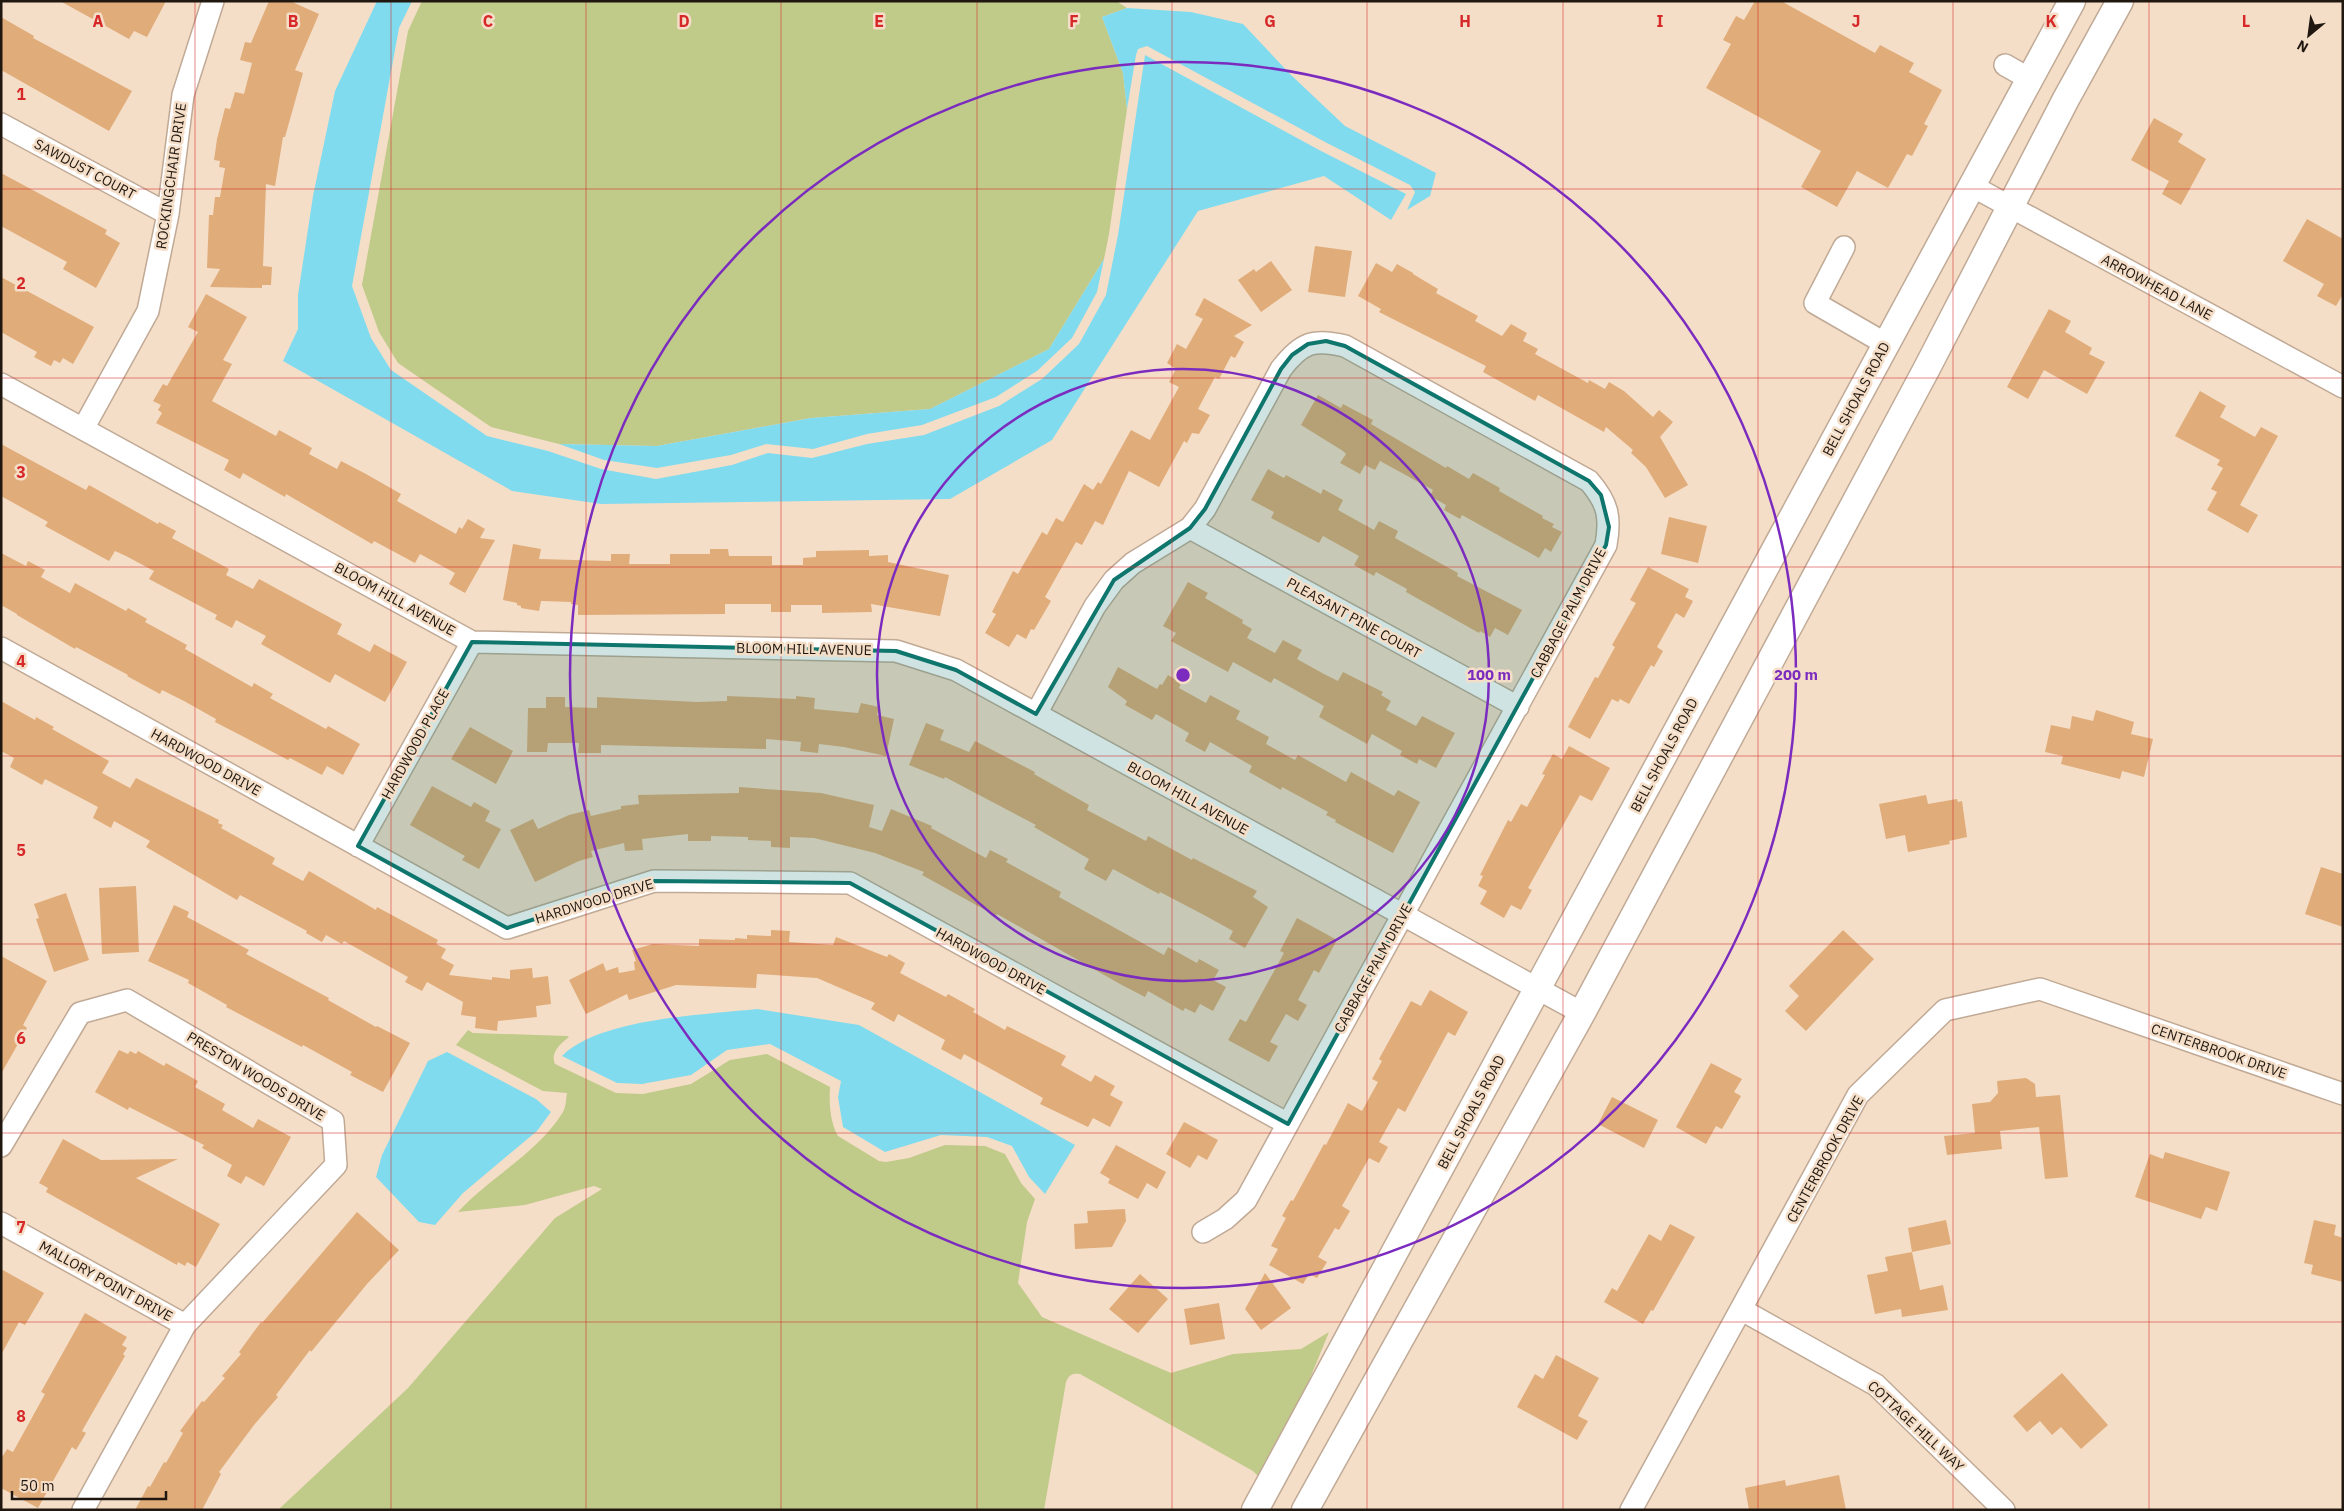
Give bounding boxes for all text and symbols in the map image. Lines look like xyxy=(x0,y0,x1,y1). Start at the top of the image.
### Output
north arrow xyxy=(2284,10,2334,60)
text: A xyxy=(93,11,104,31)
text: B xyxy=(288,11,299,31)
text: C xyxy=(483,11,493,31)
text: D xyxy=(678,11,690,31)
text: E xyxy=(874,11,884,31)
text: F xyxy=(1069,11,1079,31)
text: G xyxy=(1264,11,1276,31)
text: H xyxy=(1459,11,1471,31)
text: I xyxy=(1657,11,1664,31)
text: J xyxy=(1852,11,1860,31)
text: K xyxy=(2045,11,2057,31)
text: L xyxy=(2242,11,2250,31)
text: N xyxy=(2294,36,2311,57)
text: 1 xyxy=(16,84,26,104)
street label: ROCKINGCHAIR DRIVE xyxy=(152,102,190,250)
street label: SAWDUST COURT xyxy=(31,135,139,203)
street label: ARROWHEAD LANE xyxy=(2098,250,2216,324)
text: 2 xyxy=(16,273,26,293)
street label: BELL SHOALS ROAD xyxy=(1818,339,1894,459)
text: 3 xyxy=(16,462,26,482)
street label: CABBAGE PALM DRIVE xyxy=(1526,545,1610,681)
street label: BLOOM HILL AVENUE xyxy=(331,558,459,640)
street label: PLEASANT PINE COURT xyxy=(1284,574,1424,662)
street label: BLOOM HILL AVENUE xyxy=(736,639,872,659)
text: 4 xyxy=(16,651,26,671)
text: 100 m xyxy=(1467,665,1511,684)
text: 200 m xyxy=(1774,665,1818,684)
centre of rings xyxy=(1174,666,1192,684)
street label: HARDWOOD PLACE xyxy=(377,686,453,802)
street label: BELL SHOALS ROAD xyxy=(1626,695,1702,815)
street label: HARDWOOD DRIVE xyxy=(148,724,264,800)
street label: BLOOM HILL AVENUE xyxy=(1124,757,1252,839)
text: 5 xyxy=(16,840,26,860)
street label: HARDWOOD DRIVE xyxy=(533,874,655,928)
street label: CABBAGE PALM DRIVE xyxy=(1330,900,1416,1036)
street label: HARDWOOD DRIVE xyxy=(933,923,1049,999)
street label: CENTERBROOK DRIVE xyxy=(2149,1019,2289,1083)
text: 6 xyxy=(16,1028,26,1048)
street label: PRESTON WOODS DRIVE xyxy=(184,1028,328,1124)
street label: BELL SHOALS ROAD xyxy=(1433,1052,1509,1172)
street label: CENTERBROOK DRIVE xyxy=(1783,1092,1867,1226)
text: 7 xyxy=(16,1217,26,1237)
street label: MALLORY POINT DRIVE xyxy=(36,1237,176,1325)
street label: COTTAGE HILL WAY xyxy=(1864,1377,1968,1476)
text: 8 xyxy=(16,1406,26,1426)
scale bar xyxy=(12,1468,166,1500)
text: 50 m xyxy=(20,1476,55,1495)

